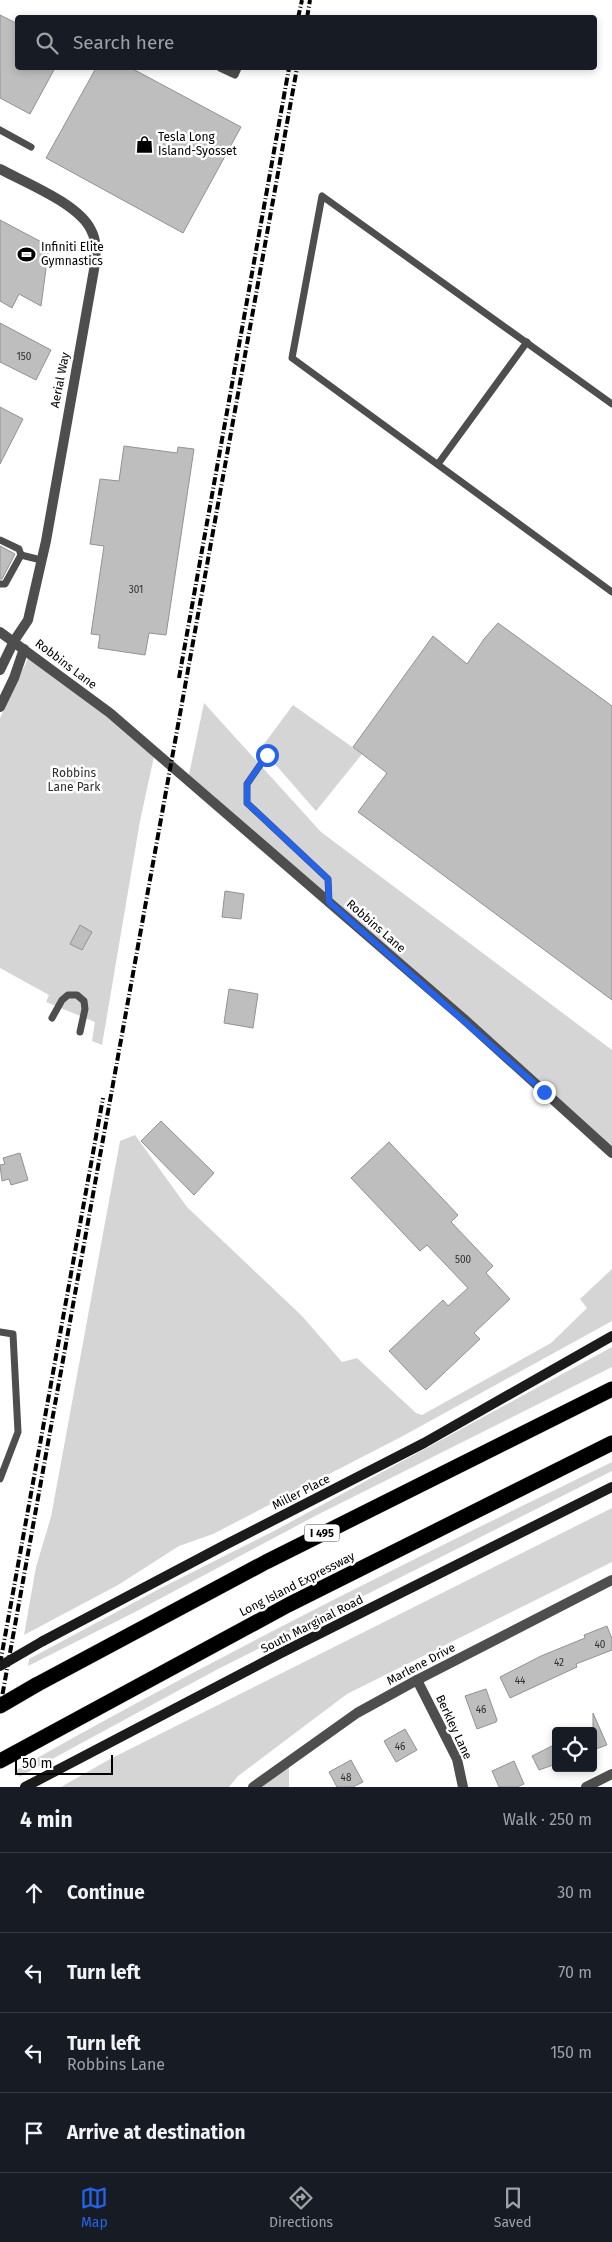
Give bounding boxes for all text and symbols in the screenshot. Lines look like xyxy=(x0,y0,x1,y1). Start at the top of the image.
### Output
search box xyxy=(15,15,597,70)
icon: search xyxy=(33,29,61,57)
text: Search here xyxy=(73,31,174,54)
place label: Tesla Long Island-Syosset xyxy=(158,130,238,158)
shop icon: Tesla Long Island-Syosset xyxy=(134,134,154,154)
place label: Infiniti Elite Gymnastics xyxy=(41,240,104,268)
sports icon: Infiniti Elite Gymnastics xyxy=(17,244,37,264)
house number: 150 xyxy=(17,351,32,363)
street label: Aerial Way xyxy=(48,351,72,409)
house number: 301 xyxy=(129,584,143,596)
street label: Robbins Lane xyxy=(32,636,100,692)
route start xyxy=(256,744,279,767)
park label: Robbins Lane Park xyxy=(48,766,101,794)
street label: Robbins Lane xyxy=(344,897,408,955)
route end xyxy=(533,1081,556,1104)
house number: 500 xyxy=(455,1254,472,1266)
street label: Miller Place xyxy=(270,1471,332,1513)
road number: I 495 xyxy=(304,1525,340,1542)
street label: Long Island Expressway xyxy=(237,1549,357,1619)
street label: South Marginal Road xyxy=(259,1592,365,1656)
house number: 40 xyxy=(595,1639,606,1651)
street label: Marlene Drive xyxy=(384,1640,458,1688)
house number: 42 xyxy=(554,1657,564,1669)
house number: 44 xyxy=(515,1675,526,1687)
street label: Berkley Lane xyxy=(433,1692,475,1762)
house number: 46 xyxy=(476,1704,486,1716)
map controls xyxy=(552,1727,597,1772)
button: locate xyxy=(552,1727,597,1772)
house number: 46 xyxy=(395,1741,405,1753)
scale bar xyxy=(15,1752,112,1775)
text: 50 m xyxy=(22,1755,53,1772)
house number: 48 xyxy=(341,1772,352,1784)
text: 4 min xyxy=(20,1807,73,1833)
text: Walk · 250 m xyxy=(503,1810,592,1829)
icon: ahead xyxy=(20,1879,48,1907)
text: Continue xyxy=(67,1881,145,1904)
text: 30 m xyxy=(557,1883,592,1902)
icon: left xyxy=(20,1959,48,1987)
text: Turn left xyxy=(67,1961,141,1984)
text: 70 m xyxy=(558,1963,592,1982)
text: Turn left xyxy=(67,2032,141,2055)
icon: left xyxy=(20,2039,48,2067)
text: 150 m xyxy=(550,2043,592,2062)
text: Robbins Lane xyxy=(67,2055,165,2074)
icon: arrive xyxy=(20,2119,48,2147)
text: Arrive at destination xyxy=(67,2121,246,2144)
tab: Map xyxy=(80,2184,108,2231)
tab: Directions xyxy=(269,2184,333,2231)
tab: Saved xyxy=(494,2184,532,2231)

